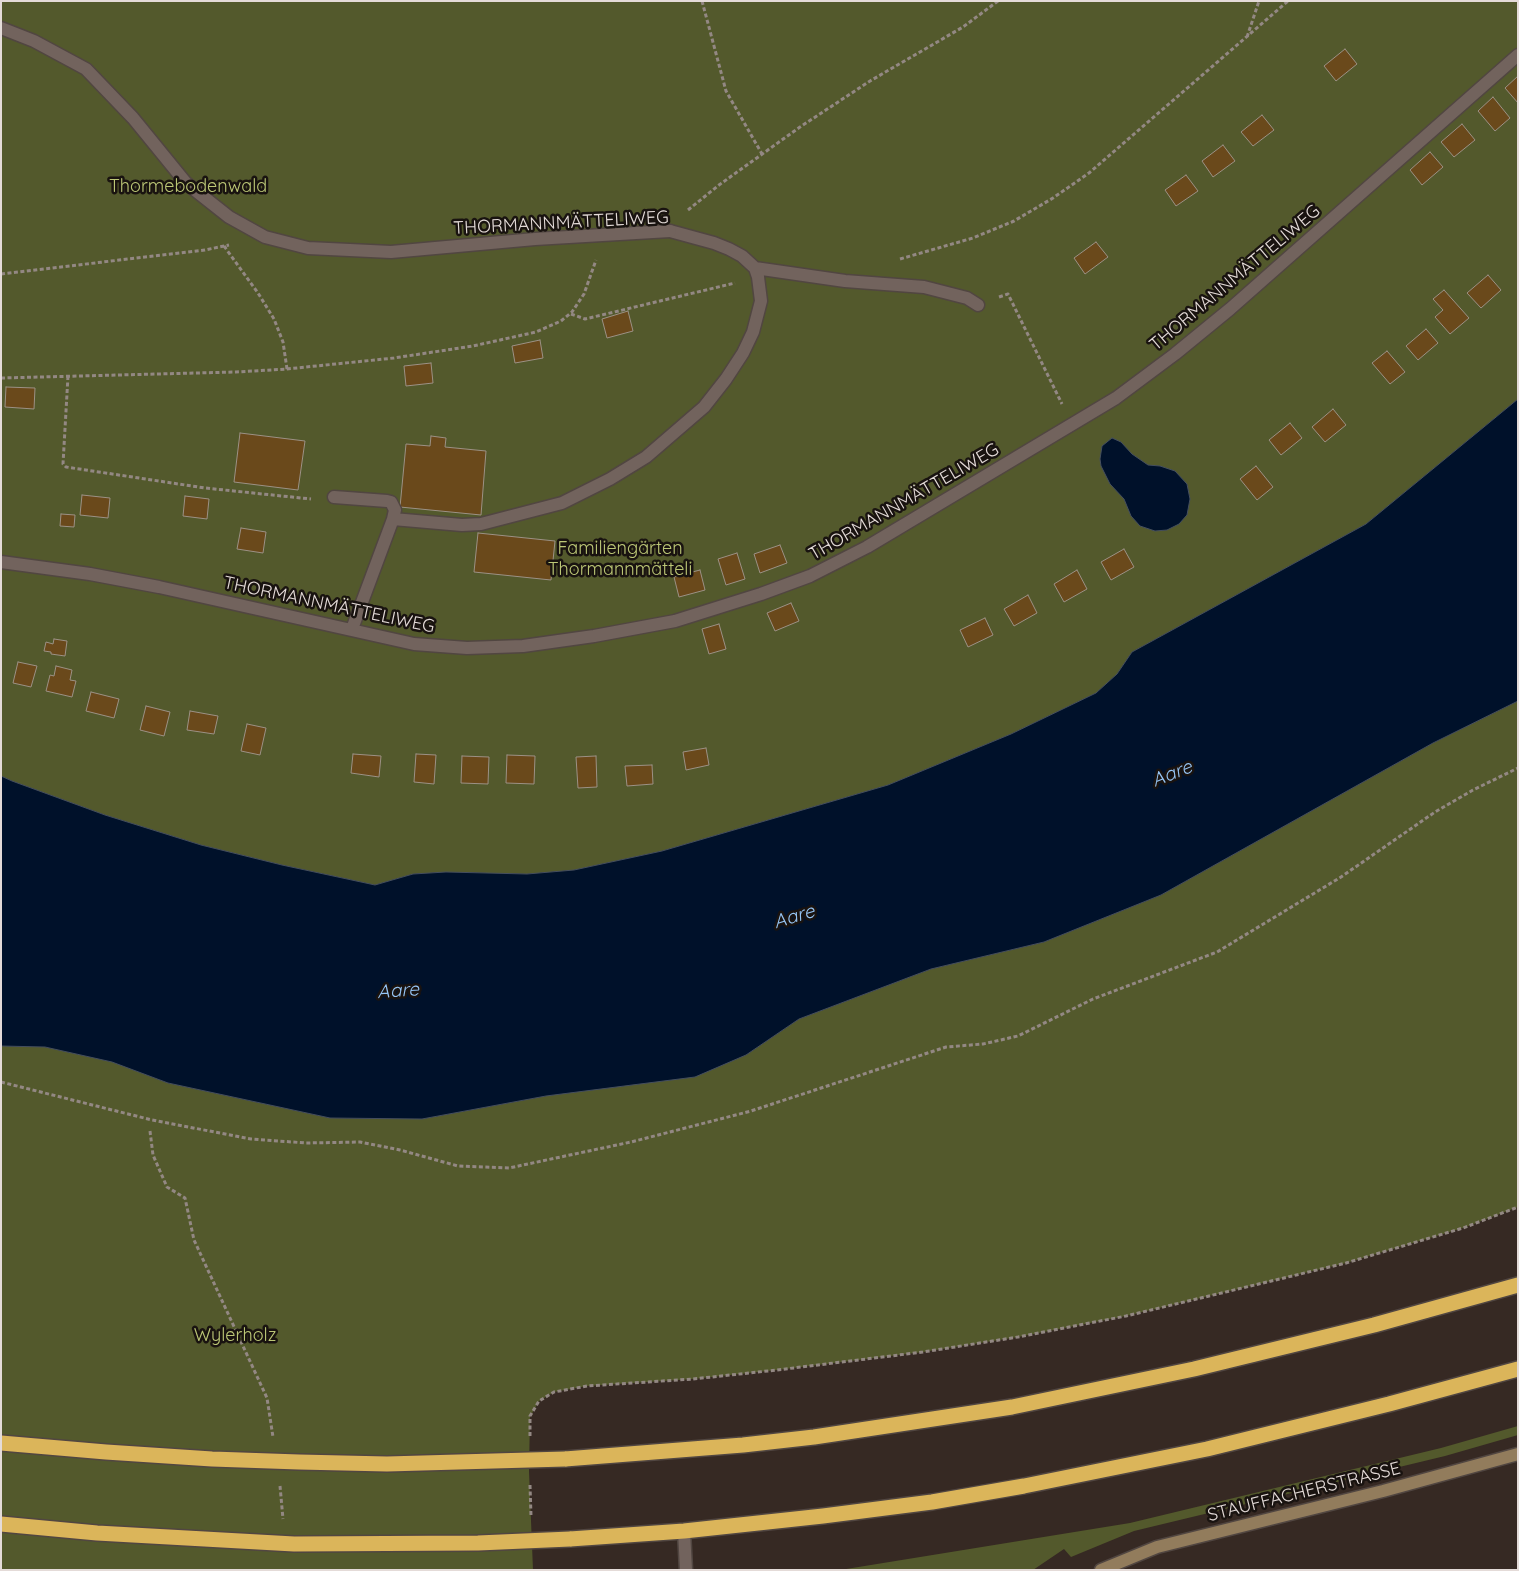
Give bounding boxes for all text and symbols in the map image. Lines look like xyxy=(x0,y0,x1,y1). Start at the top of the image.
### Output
park label: Thormebodenwald xyxy=(109,176,267,198)
street label: THORMANNMÄTTELIWEG xyxy=(1145,200,1325,356)
street label: THORMANNMÄTTELIWEG xyxy=(453,207,669,239)
street label: THORMANNMÄTTELIWEG xyxy=(805,439,1003,565)
park label: Familiengärten Thormannmätteli xyxy=(548,538,692,580)
street label: THORMANNMÄTTELIWEG xyxy=(221,572,437,638)
water label: Aare xyxy=(1148,756,1196,792)
water label: Aare xyxy=(771,900,817,934)
water label: Aare xyxy=(376,978,420,1004)
park label: Wylerholz xyxy=(194,1325,276,1347)
street label: STAUFFACHERSTRASSE xyxy=(1205,1458,1403,1526)

